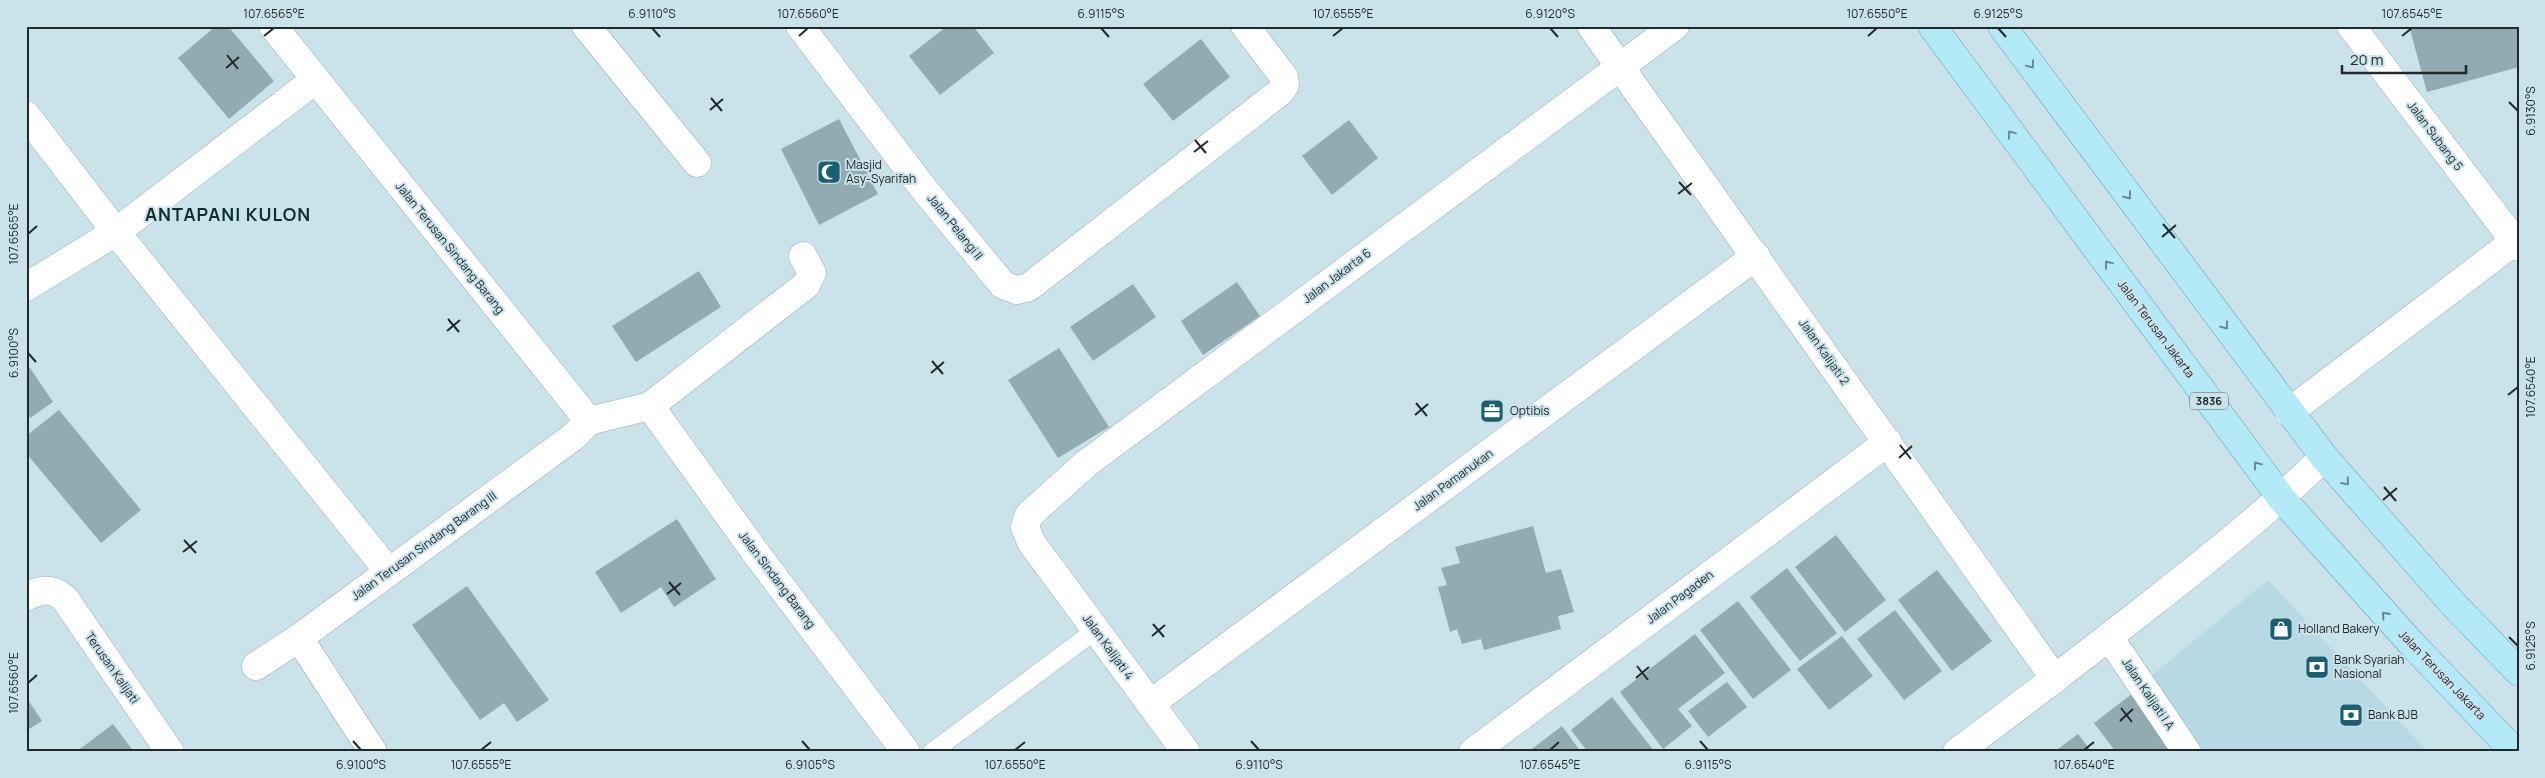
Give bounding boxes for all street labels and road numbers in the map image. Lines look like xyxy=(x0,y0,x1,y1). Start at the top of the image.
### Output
street label: Jalan Subang 5 xyxy=(2404,97,2467,174)
street label: Jalan Terusan Sindang Barang xyxy=(392,178,509,317)
street label: Jalan Pelangi II xyxy=(924,190,987,263)
street label: Jalan Jakarta 6 xyxy=(1299,244,1374,307)
street label: Jalan Terusan Jakarta xyxy=(2114,276,2199,381)
street label: Jalan Kalijati 2 xyxy=(1795,315,1854,388)
road number: 3836 xyxy=(2190,392,2228,410)
street label: Jalan Pamanukan xyxy=(1409,445,1496,515)
street label: Jalan Terusan Sindang Barang III xyxy=(348,487,500,604)
street label: Jalan Sindang Barang xyxy=(735,527,820,632)
street label: Jalan Pagaden xyxy=(1643,566,1717,627)
street label: Jalan Kalijati 4 xyxy=(1079,610,1138,683)
street label: Jalan Terusan Jakarta xyxy=(2395,626,2490,723)
street label: Terusan Kalijati xyxy=(81,628,143,707)
street label: Jalan Kalijati I A xyxy=(2118,655,2179,733)

